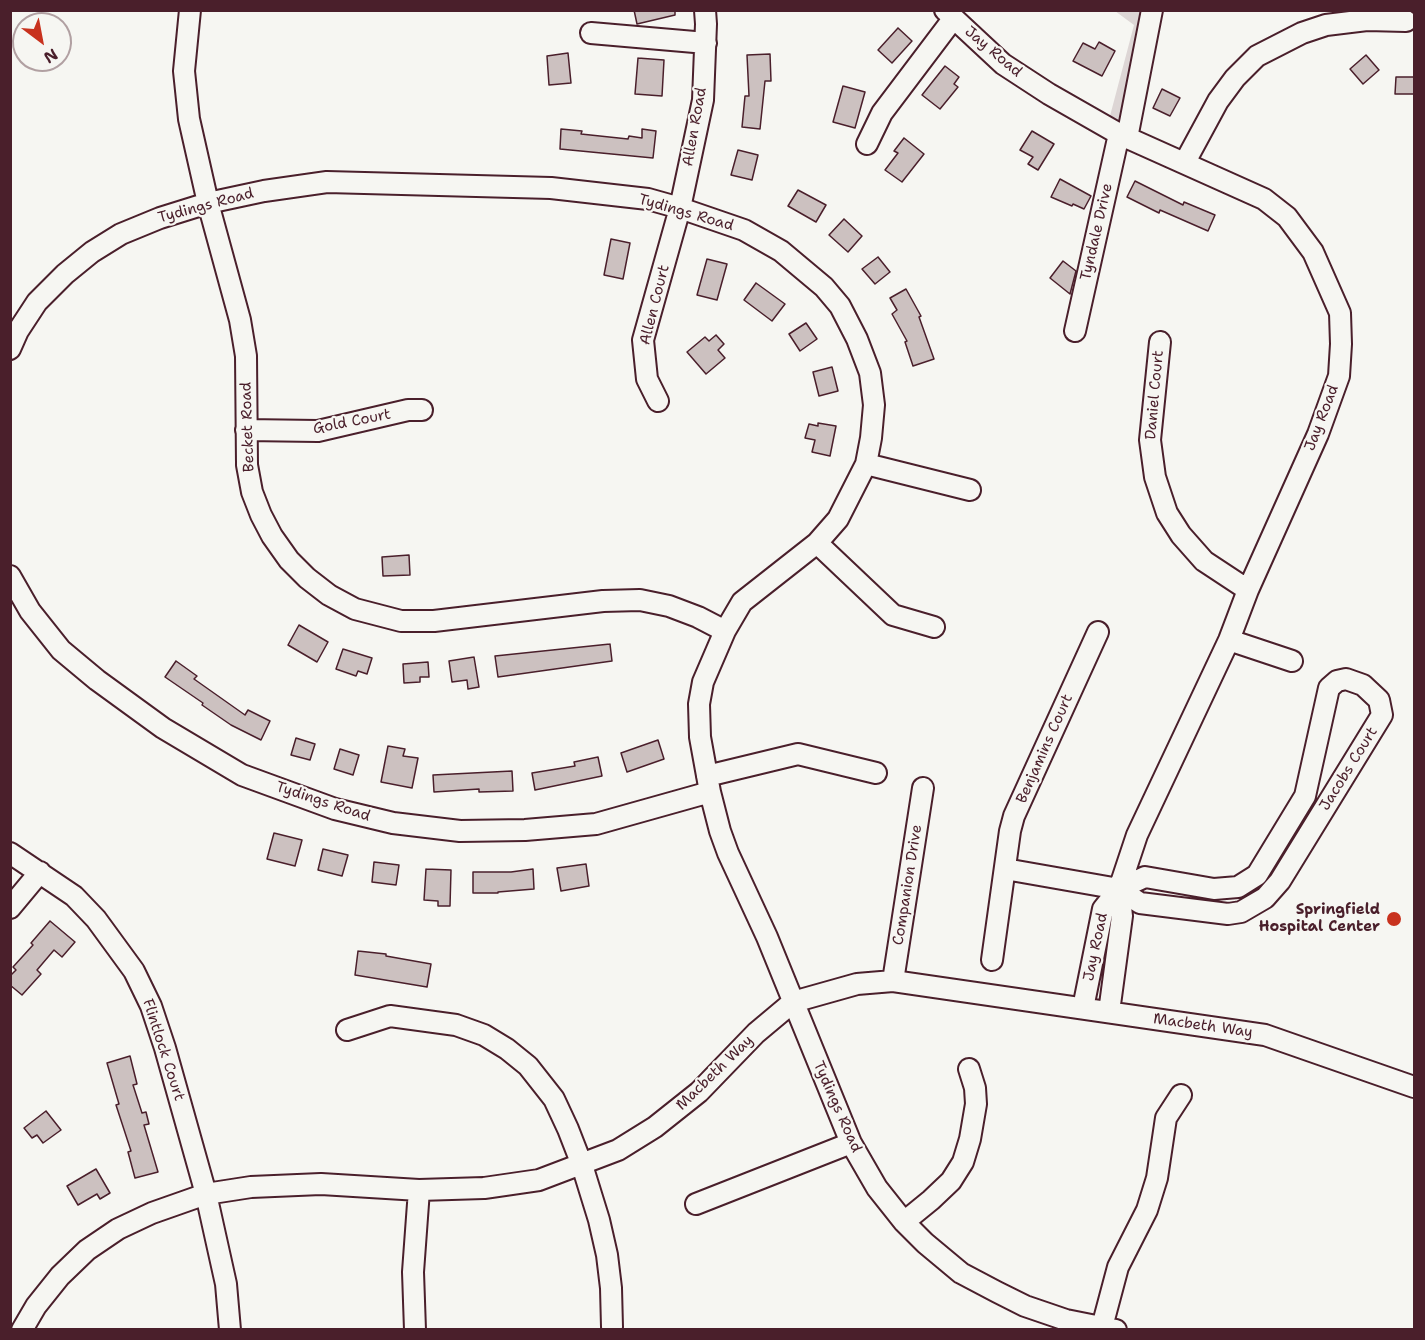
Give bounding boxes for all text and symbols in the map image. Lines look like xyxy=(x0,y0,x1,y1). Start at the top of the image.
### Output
north arrow xyxy=(12,12,72,72)
street label: Jay Road xyxy=(961,23,1025,81)
text: N xyxy=(40,44,62,68)
street label: Allen Road xyxy=(679,86,711,168)
street label: Tyndale Drive xyxy=(1077,182,1117,282)
street label: Tydings Road xyxy=(156,185,256,227)
street label: Tydings Road xyxy=(636,191,736,235)
street label: Allen Court xyxy=(636,263,674,347)
street label: Daniel Court xyxy=(1142,350,1168,440)
street label: Becket Road xyxy=(237,382,259,472)
street label: Jay Road xyxy=(1301,382,1343,454)
street label: Gold Court xyxy=(312,406,392,438)
street label: Benjamins Court xyxy=(1013,692,1077,806)
street label: Jacobs Court xyxy=(1316,724,1382,814)
street label: Tydings Road xyxy=(274,778,372,826)
street label: Companion Drive xyxy=(890,823,926,947)
place label: Springfield Hospital Center xyxy=(1259,901,1380,936)
marker: Springfield Hospital Center xyxy=(1385,910,1403,928)
street label: Jay Road xyxy=(1080,911,1112,983)
street label: Flintlock Court xyxy=(138,997,188,1103)
street label: Macbeth Way xyxy=(1152,1010,1254,1042)
street label: Macbeth Way xyxy=(673,1032,757,1114)
street label: Tydings Road xyxy=(809,1058,865,1156)

